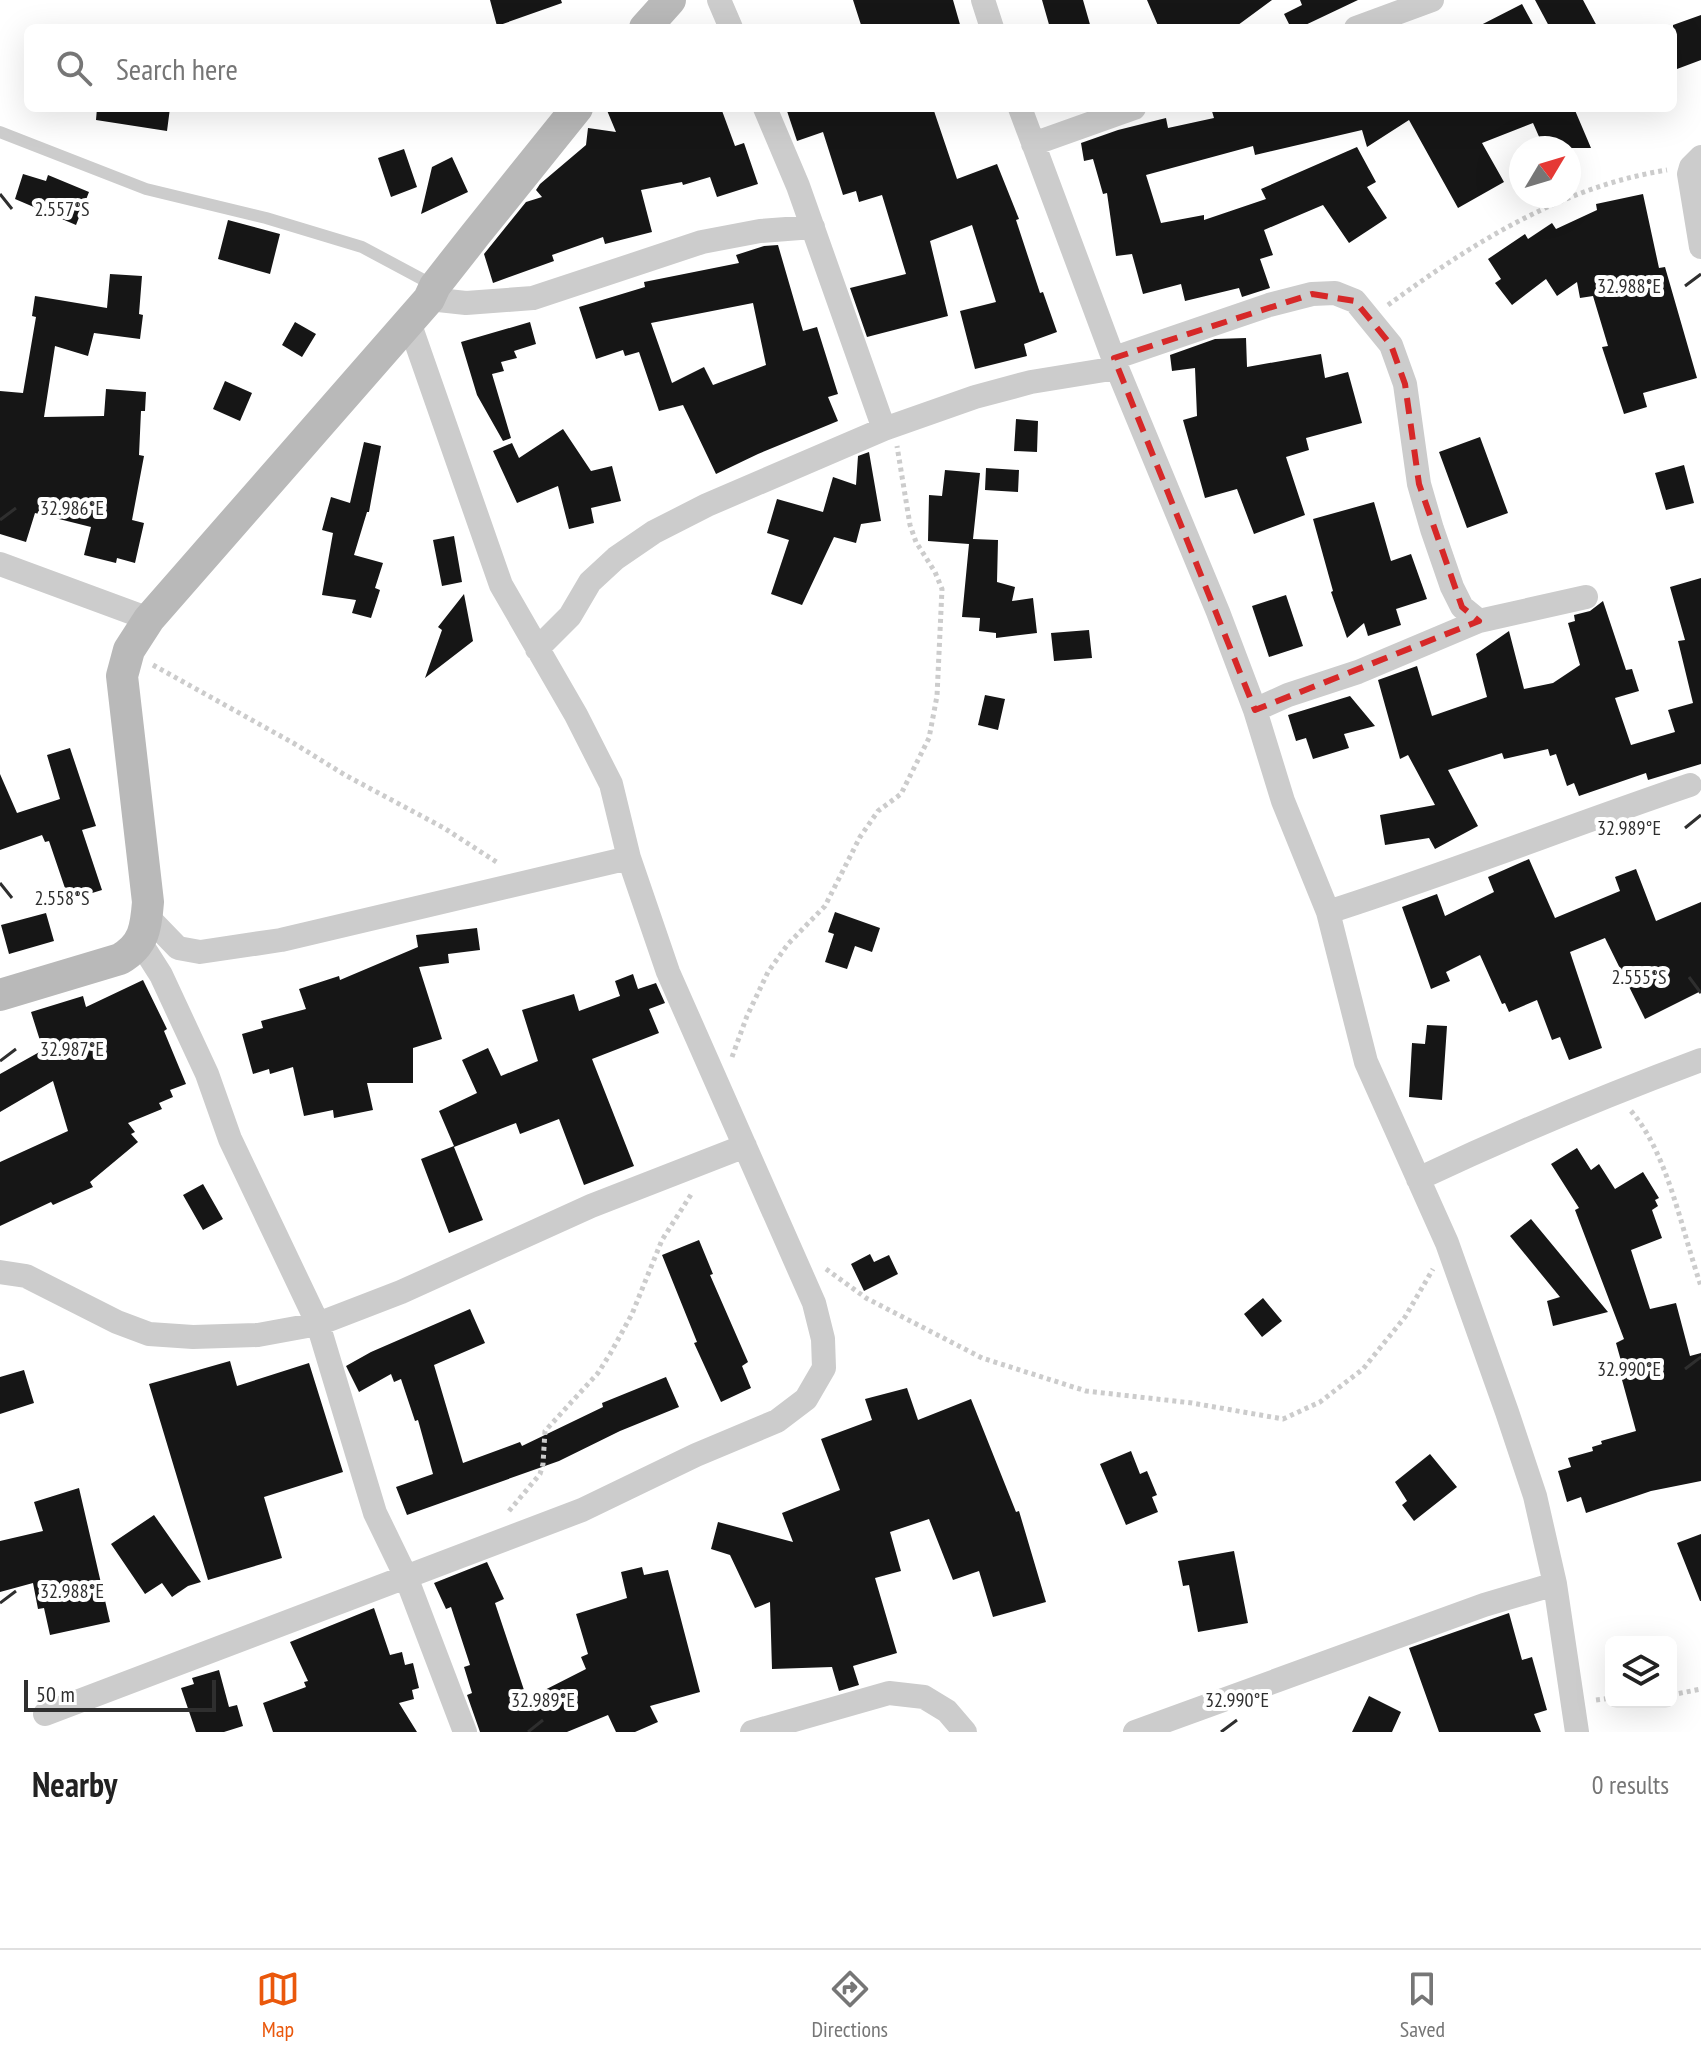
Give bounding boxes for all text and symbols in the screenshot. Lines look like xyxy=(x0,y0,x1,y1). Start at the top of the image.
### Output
search box xyxy=(24,24,1677,112)
icon: search xyxy=(52,46,96,90)
text: Search here xyxy=(116,49,238,88)
north arrow xyxy=(1509,136,1581,208)
text: 2.557°S xyxy=(35,196,89,222)
text: 32.988°E xyxy=(1597,273,1661,299)
text: 32.986°E xyxy=(40,495,104,521)
text: 32.989°E xyxy=(1597,815,1661,841)
text: 2.558°S xyxy=(35,885,89,911)
text: 2.555°S xyxy=(1612,964,1666,990)
text: 32.987°E xyxy=(40,1036,104,1062)
text: 32.990°E xyxy=(1597,1356,1661,1382)
text: 32.988°E xyxy=(40,1578,104,1604)
map controls xyxy=(1605,1636,1677,1708)
button: layers xyxy=(1605,1636,1677,1708)
scale bar xyxy=(24,1676,216,1712)
text: 50 m xyxy=(36,1680,75,1708)
text: 32.989°E xyxy=(511,1687,575,1713)
text: 32.990°E xyxy=(1205,1687,1269,1713)
text: Nearby xyxy=(32,1762,117,1806)
text: 0 results xyxy=(1592,1768,1669,1801)
tab: Map xyxy=(256,1967,300,2043)
tab: Directions xyxy=(812,1967,888,2043)
tab: Saved xyxy=(1400,1967,1445,2043)

